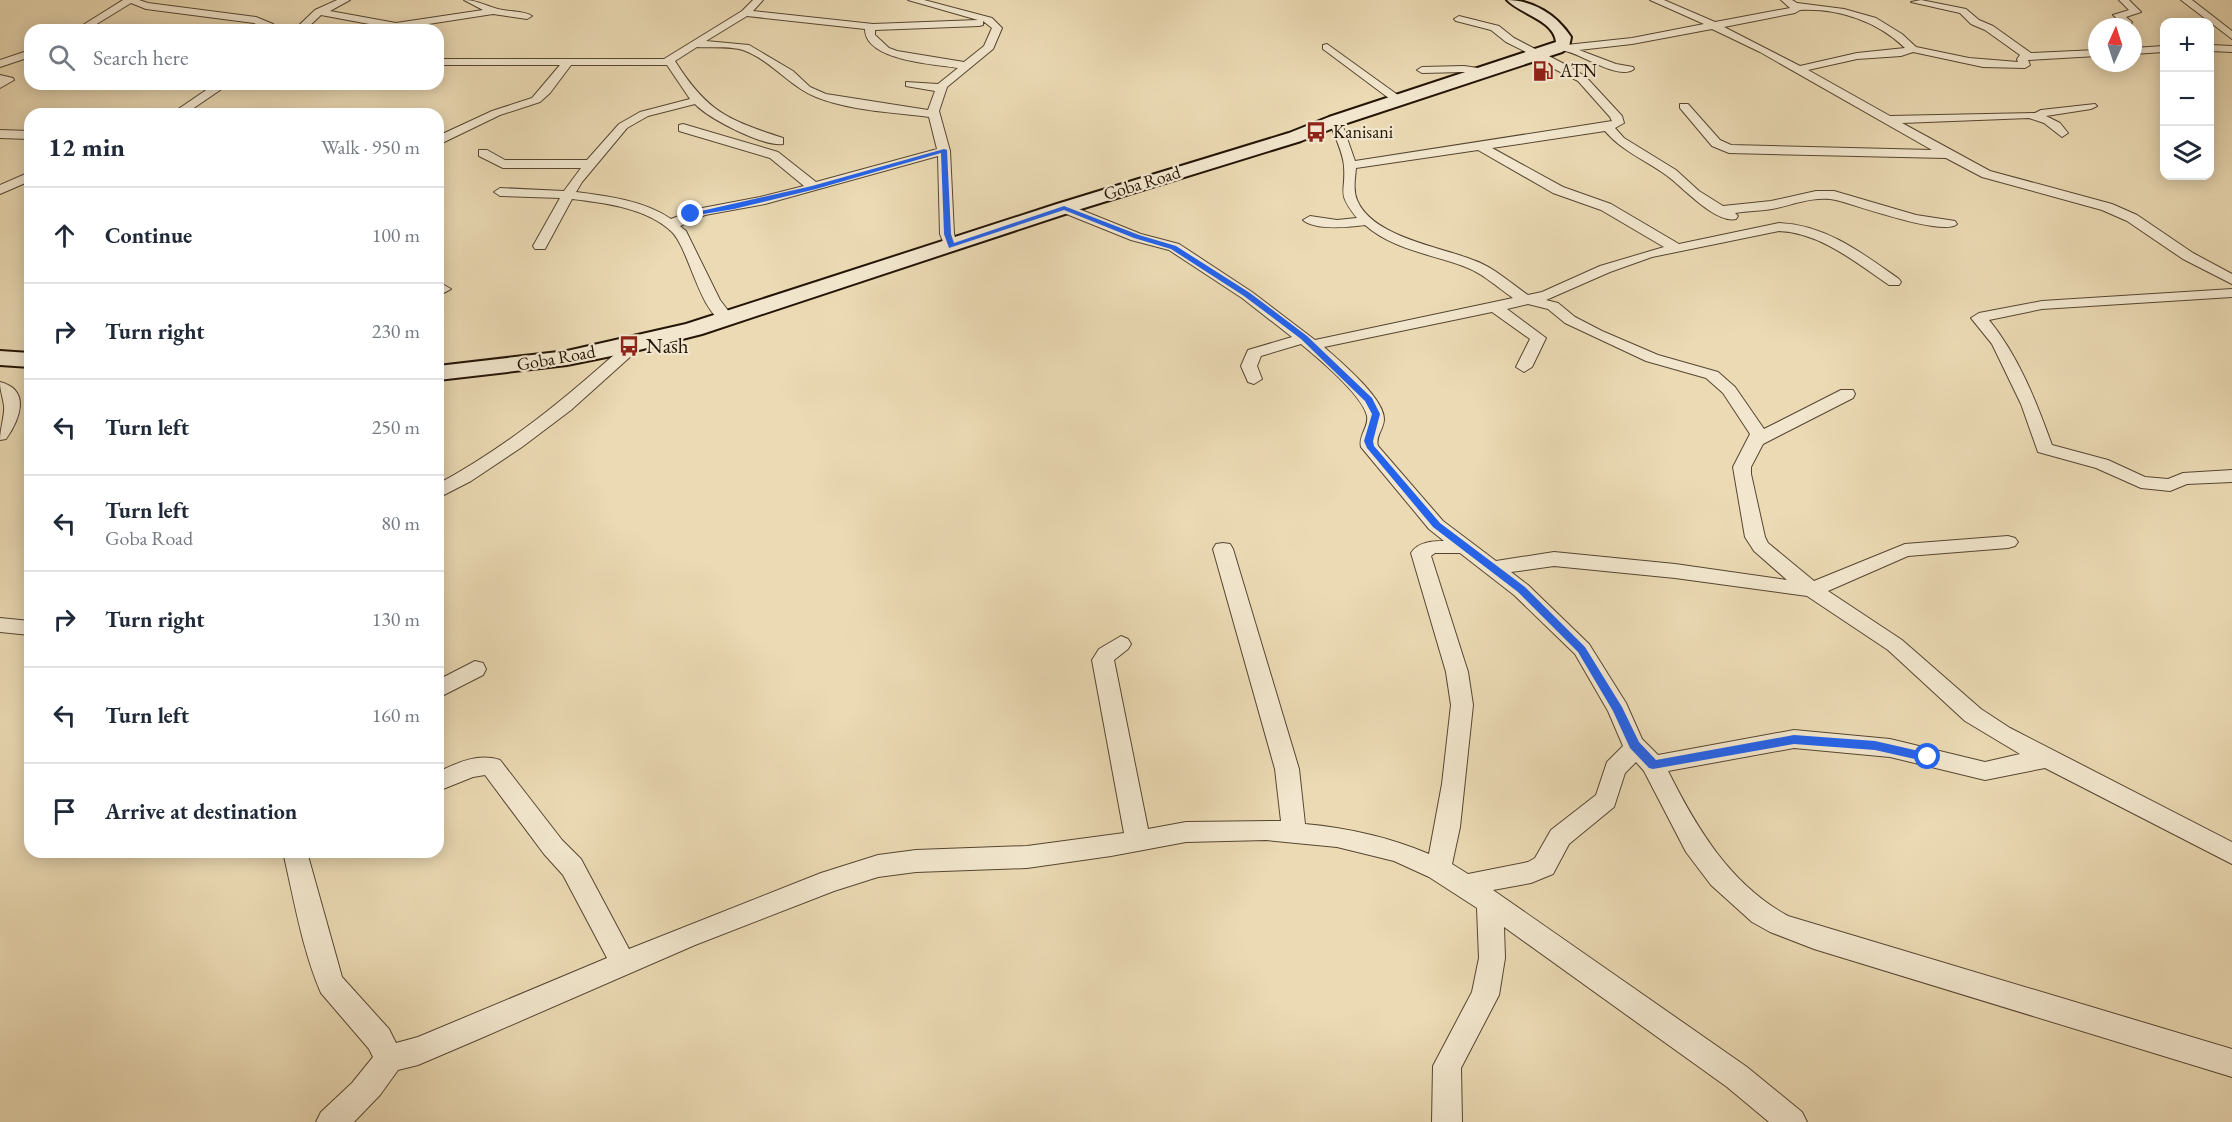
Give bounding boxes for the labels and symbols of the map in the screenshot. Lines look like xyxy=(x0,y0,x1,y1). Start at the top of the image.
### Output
north arrow xyxy=(2088,18,2142,72)
fuel station icon: ATN xyxy=(1531,59,1555,83)
place label: ATN xyxy=(1559,59,1598,82)
bus stop icon: Kanisani xyxy=(1304,120,1328,144)
place label: Kanisani xyxy=(1333,120,1394,143)
street label: Goba Road xyxy=(1101,160,1184,205)
route end xyxy=(677,200,703,226)
place label: Nash xyxy=(646,332,689,359)
bus stop icon: Nash xyxy=(617,334,641,358)
street label: Goba Road xyxy=(515,339,598,376)
route start xyxy=(1914,743,1940,769)

